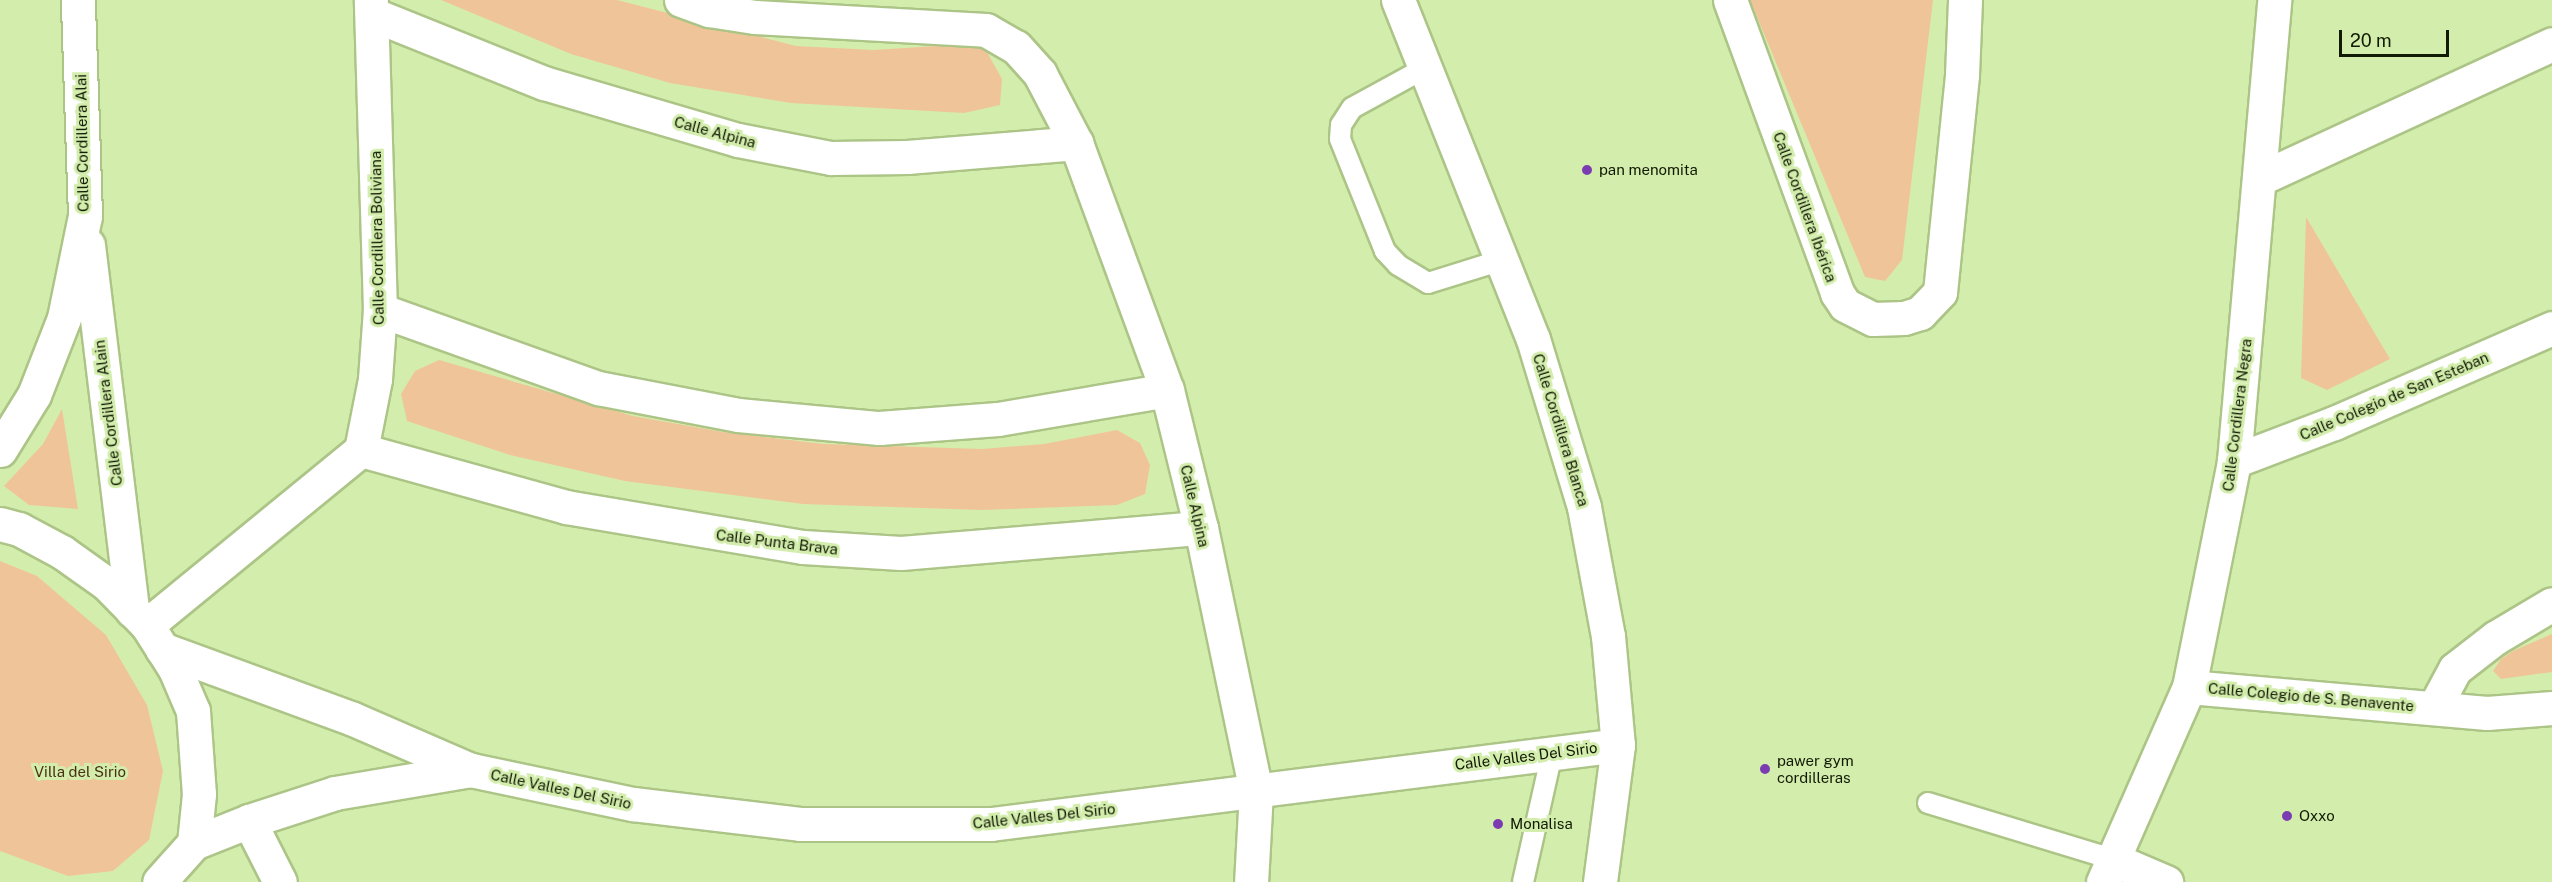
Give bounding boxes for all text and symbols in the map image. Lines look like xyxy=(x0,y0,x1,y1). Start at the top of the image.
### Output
scale bar xyxy=(2342,18,2452,56)
text: 20 m xyxy=(2350,30,2392,51)
street label: Calle Cordillera Alai xyxy=(72,74,92,212)
street label: Calle Alpina xyxy=(672,112,758,152)
street label: Calle Cordillera Ibérica xyxy=(1769,129,1841,285)
street label: Calle Cordillera Boliviana xyxy=(366,151,388,325)
place label: pan menomita xyxy=(1599,161,1698,179)
marker: pan menomita xyxy=(1580,163,1594,177)
street label: Calle Cordillera Negra xyxy=(2219,338,2255,492)
street label: Calle Cordillera Alain xyxy=(90,339,126,487)
street label: Calle Colegio de San Esteban xyxy=(2297,348,2491,444)
street label: Calle Cordillera Blanca xyxy=(1529,351,1593,509)
street label: Calle Alpina xyxy=(1177,463,1213,549)
street label: Calle Punta Brava xyxy=(715,526,839,558)
street label: Calle Colegio de S. Benavente xyxy=(2207,679,2415,715)
street label: Calle Valles Del Sirio xyxy=(1453,738,1599,774)
place label: pawer gym cordilleras xyxy=(1777,751,1854,786)
marker: pawer gym cordilleras xyxy=(1758,762,1772,776)
park label: Villa del Sirio xyxy=(34,763,126,781)
street label: Calle Valles Del Sirio xyxy=(489,765,633,813)
street label: Calle Valles Del Sirio xyxy=(971,800,1117,832)
place label: Oxxo xyxy=(2299,807,2335,825)
marker: Oxxo xyxy=(2280,809,2294,823)
place label: Monalisa xyxy=(1510,815,1573,833)
marker: Monalisa xyxy=(1491,817,1505,831)

